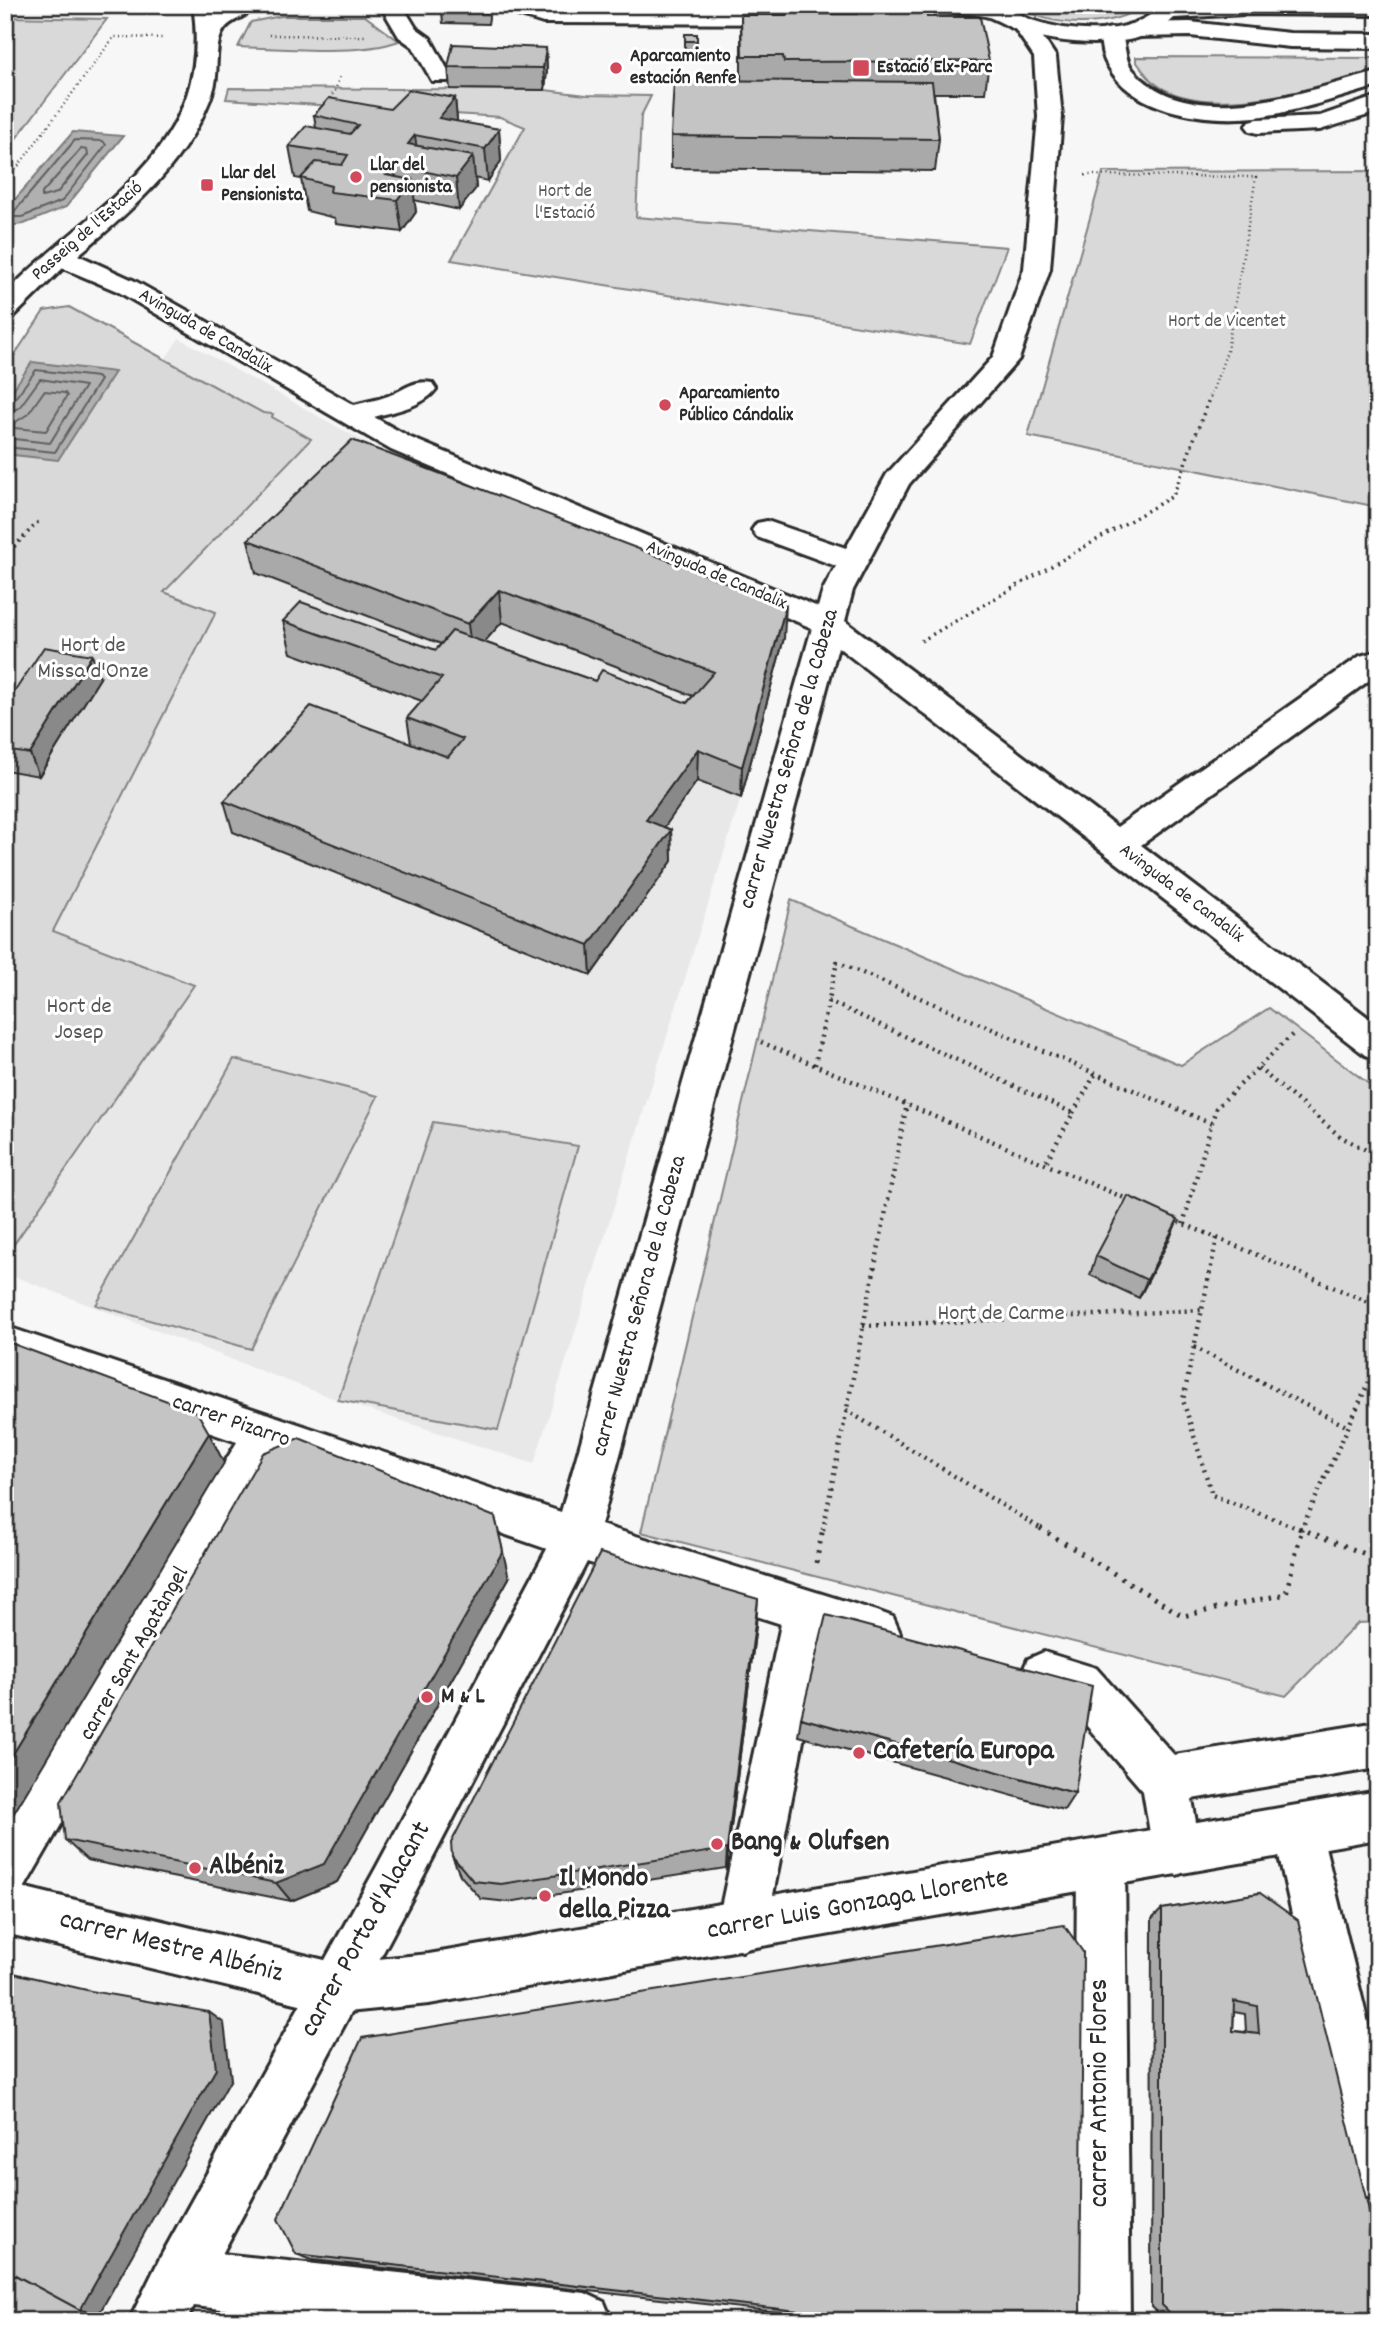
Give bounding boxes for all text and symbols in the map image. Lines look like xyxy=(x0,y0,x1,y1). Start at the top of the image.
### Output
place label: Aparcamiento estación Renfe xyxy=(630,44,736,93)
place label: Estació Elx-Parc xyxy=(877,55,993,82)
marker: Estació Elx-Parc xyxy=(851,58,871,78)
marker: Aparcamiento estación Renfe xyxy=(608,60,624,76)
place label: Llar del pensionista xyxy=(370,153,453,202)
place label: Llar del Pensionista xyxy=(221,161,304,210)
marker: Llar del pensionista xyxy=(348,169,364,185)
street label: Passeig de l'Estació xyxy=(26,176,150,288)
marker: Llar del Pensionista xyxy=(199,177,215,193)
park label: Hort de l'Estació xyxy=(535,179,595,228)
street label: Avinguda de Candalix xyxy=(133,283,277,381)
park label: Hort de Vicentet xyxy=(1168,309,1286,336)
place label: Aparcamiento Público Cándalix xyxy=(679,381,794,430)
marker: Aparcamiento Público Cándalix xyxy=(657,397,673,413)
street label: Avinguda de Candalix xyxy=(641,534,791,618)
street label: carrer Nuestra Señora de la Cabeza xyxy=(731,604,849,913)
park label: Hort de Missa d'Onze xyxy=(37,630,149,689)
street label: Avinguda de Candalix xyxy=(1113,838,1249,950)
park label: Hort de Josep xyxy=(46,991,112,1050)
street label: carrer Nuestra Señora de la Cabeza xyxy=(584,1151,696,1460)
park label: Hort de Carme xyxy=(937,1298,1065,1331)
street label: carrer Pizarro xyxy=(168,1386,294,1458)
street label: carrer Sant Agatàngel xyxy=(72,1560,199,1747)
place label: M & L xyxy=(441,1681,485,1714)
marker: M & L xyxy=(419,1689,435,1705)
place label: Cafetería Europa xyxy=(873,1733,1054,1773)
marker: Cafetería Europa xyxy=(851,1745,867,1761)
street label: carrer Porta d'Alacant xyxy=(291,1815,443,2045)
place label: Bang & Olufsen xyxy=(731,1824,890,1864)
marker: Bang & Olufsen xyxy=(709,1836,725,1852)
place label: Albéniz xyxy=(209,1848,284,1888)
marker: Albéniz xyxy=(187,1860,203,1876)
place label: Il Mondo della Pizza xyxy=(559,1860,670,1932)
street label: carrer Luis Gonzaga Llorente xyxy=(704,1860,1012,1952)
marker: Il Mondo della Pizza xyxy=(537,1888,553,1904)
street label: carrer Mestre Albéniz xyxy=(55,1901,287,1995)
street label: carrer Antonio Flores xyxy=(1081,1979,1121,2207)

